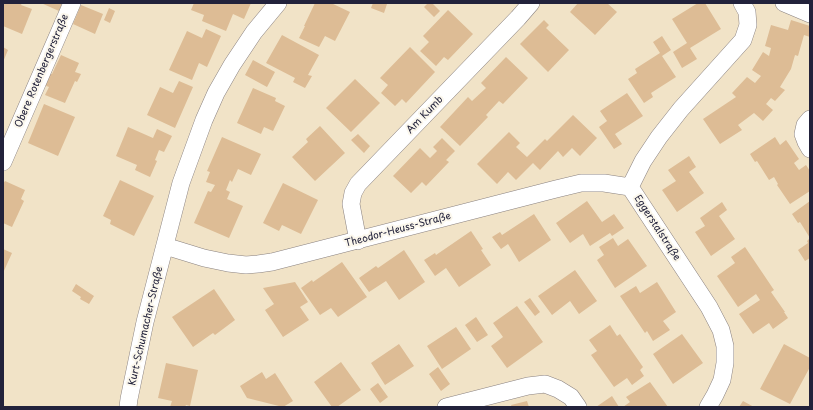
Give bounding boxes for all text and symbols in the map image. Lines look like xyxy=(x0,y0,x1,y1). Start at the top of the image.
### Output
street label: Obere Rotenbergerstraße xyxy=(13,12,71,130)
street label: Am Kumb xyxy=(404,94,446,136)
street label: Eggerstalstraße xyxy=(631,193,683,263)
street label: Theodor-Heuss-Straße xyxy=(344,210,452,250)
street label: Kurt-Schumacher-Straße xyxy=(126,265,166,387)

